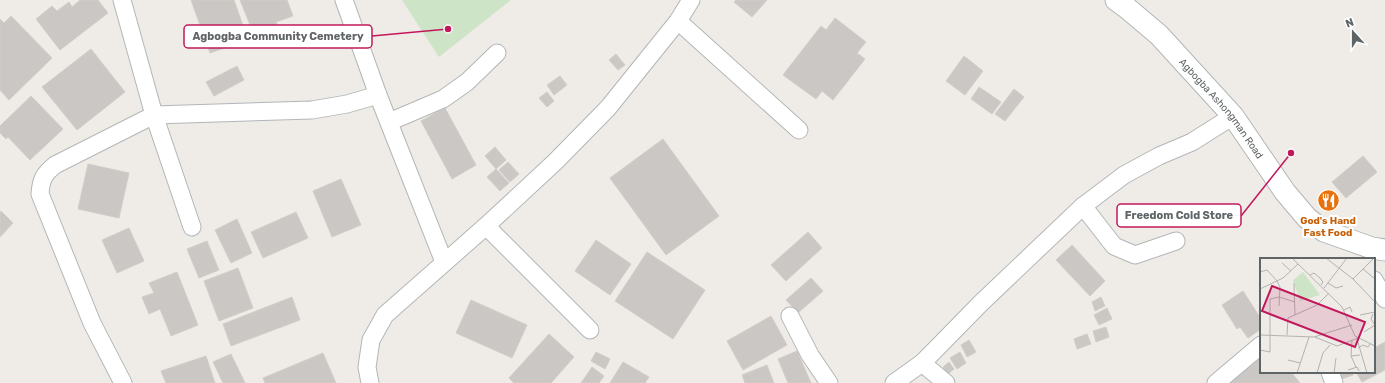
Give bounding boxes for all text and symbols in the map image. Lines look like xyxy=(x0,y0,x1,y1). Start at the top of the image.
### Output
north arrow xyxy=(1333,12,1373,52)
text: N xyxy=(1344,16,1356,31)
callout: Agbogba Community Cemetery xyxy=(184,25,372,48)
text: Agbogba Community Cemetery xyxy=(193,30,364,43)
street label: Agbogba Ashongman Road xyxy=(1176,56,1265,161)
restaurant icon: God's Hand Fast Food xyxy=(1315,187,1341,213)
callout: Freedom Cold Store xyxy=(1117,204,1241,227)
text: Freedom Cold Store xyxy=(1125,209,1234,222)
place label: God's Hand Fast Food xyxy=(1300,215,1356,239)
inset map xyxy=(1260,258,1375,373)

